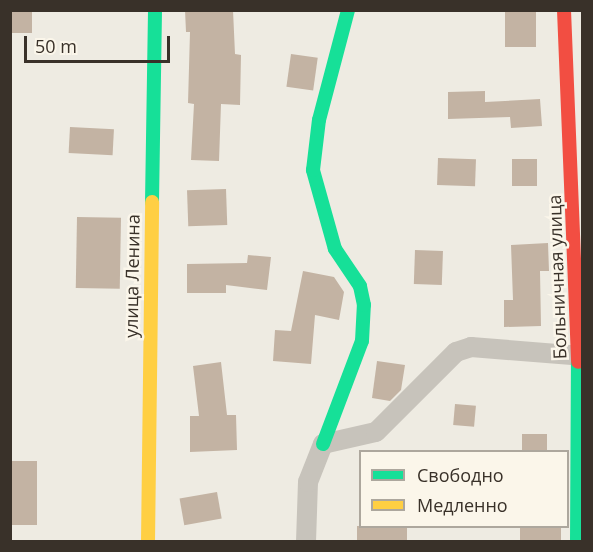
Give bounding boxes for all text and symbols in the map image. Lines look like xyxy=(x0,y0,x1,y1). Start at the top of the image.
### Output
scale bar xyxy=(27,24,172,62)
text: 50 m xyxy=(35,34,77,58)
street label: Больничная улица xyxy=(543,194,571,360)
street label: улица Ленина xyxy=(120,214,144,338)
legend xyxy=(359,450,569,528)
text: Свободно xyxy=(417,463,504,487)
text: Медленно xyxy=(417,493,508,517)

